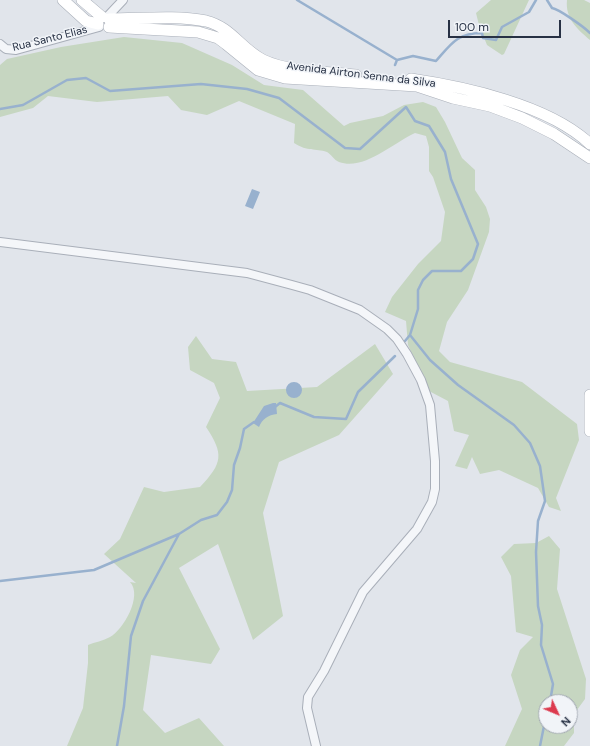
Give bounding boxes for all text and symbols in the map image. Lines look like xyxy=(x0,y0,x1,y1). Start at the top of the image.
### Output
scale bar xyxy=(450,12,563,38)
text: 100 m xyxy=(455,19,489,35)
street label: Rua Santo Elias xyxy=(11,23,89,55)
street label: Avenida Airton Senna da Silva xyxy=(286,59,436,91)
north arrow xyxy=(538,694,578,734)
text: N xyxy=(558,714,574,729)

